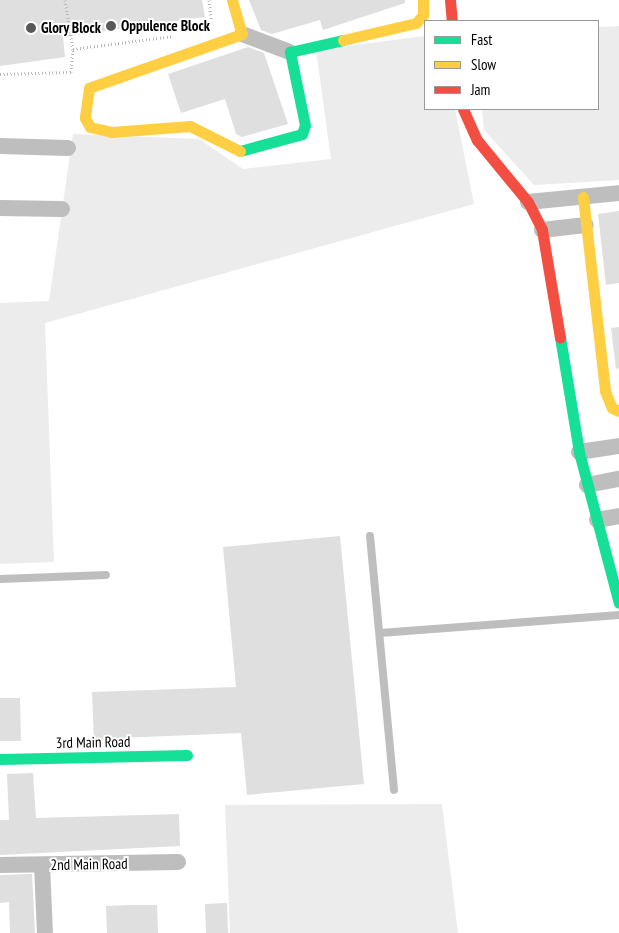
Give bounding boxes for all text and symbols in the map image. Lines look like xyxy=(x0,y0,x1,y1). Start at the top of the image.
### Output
place label: Oppulence Block xyxy=(121,17,210,35)
place label: Glory Block xyxy=(41,19,101,37)
marker: Oppulence Block xyxy=(105,20,117,32)
legend xyxy=(424,20,599,110)
marker: Glory Block xyxy=(25,22,37,34)
text: Fast xyxy=(471,30,492,49)
text: Slow xyxy=(471,55,496,74)
text: Jam xyxy=(471,80,490,99)
street label: 3rd Main Road xyxy=(55,732,131,752)
street label: 2nd Main Road xyxy=(50,854,128,874)

